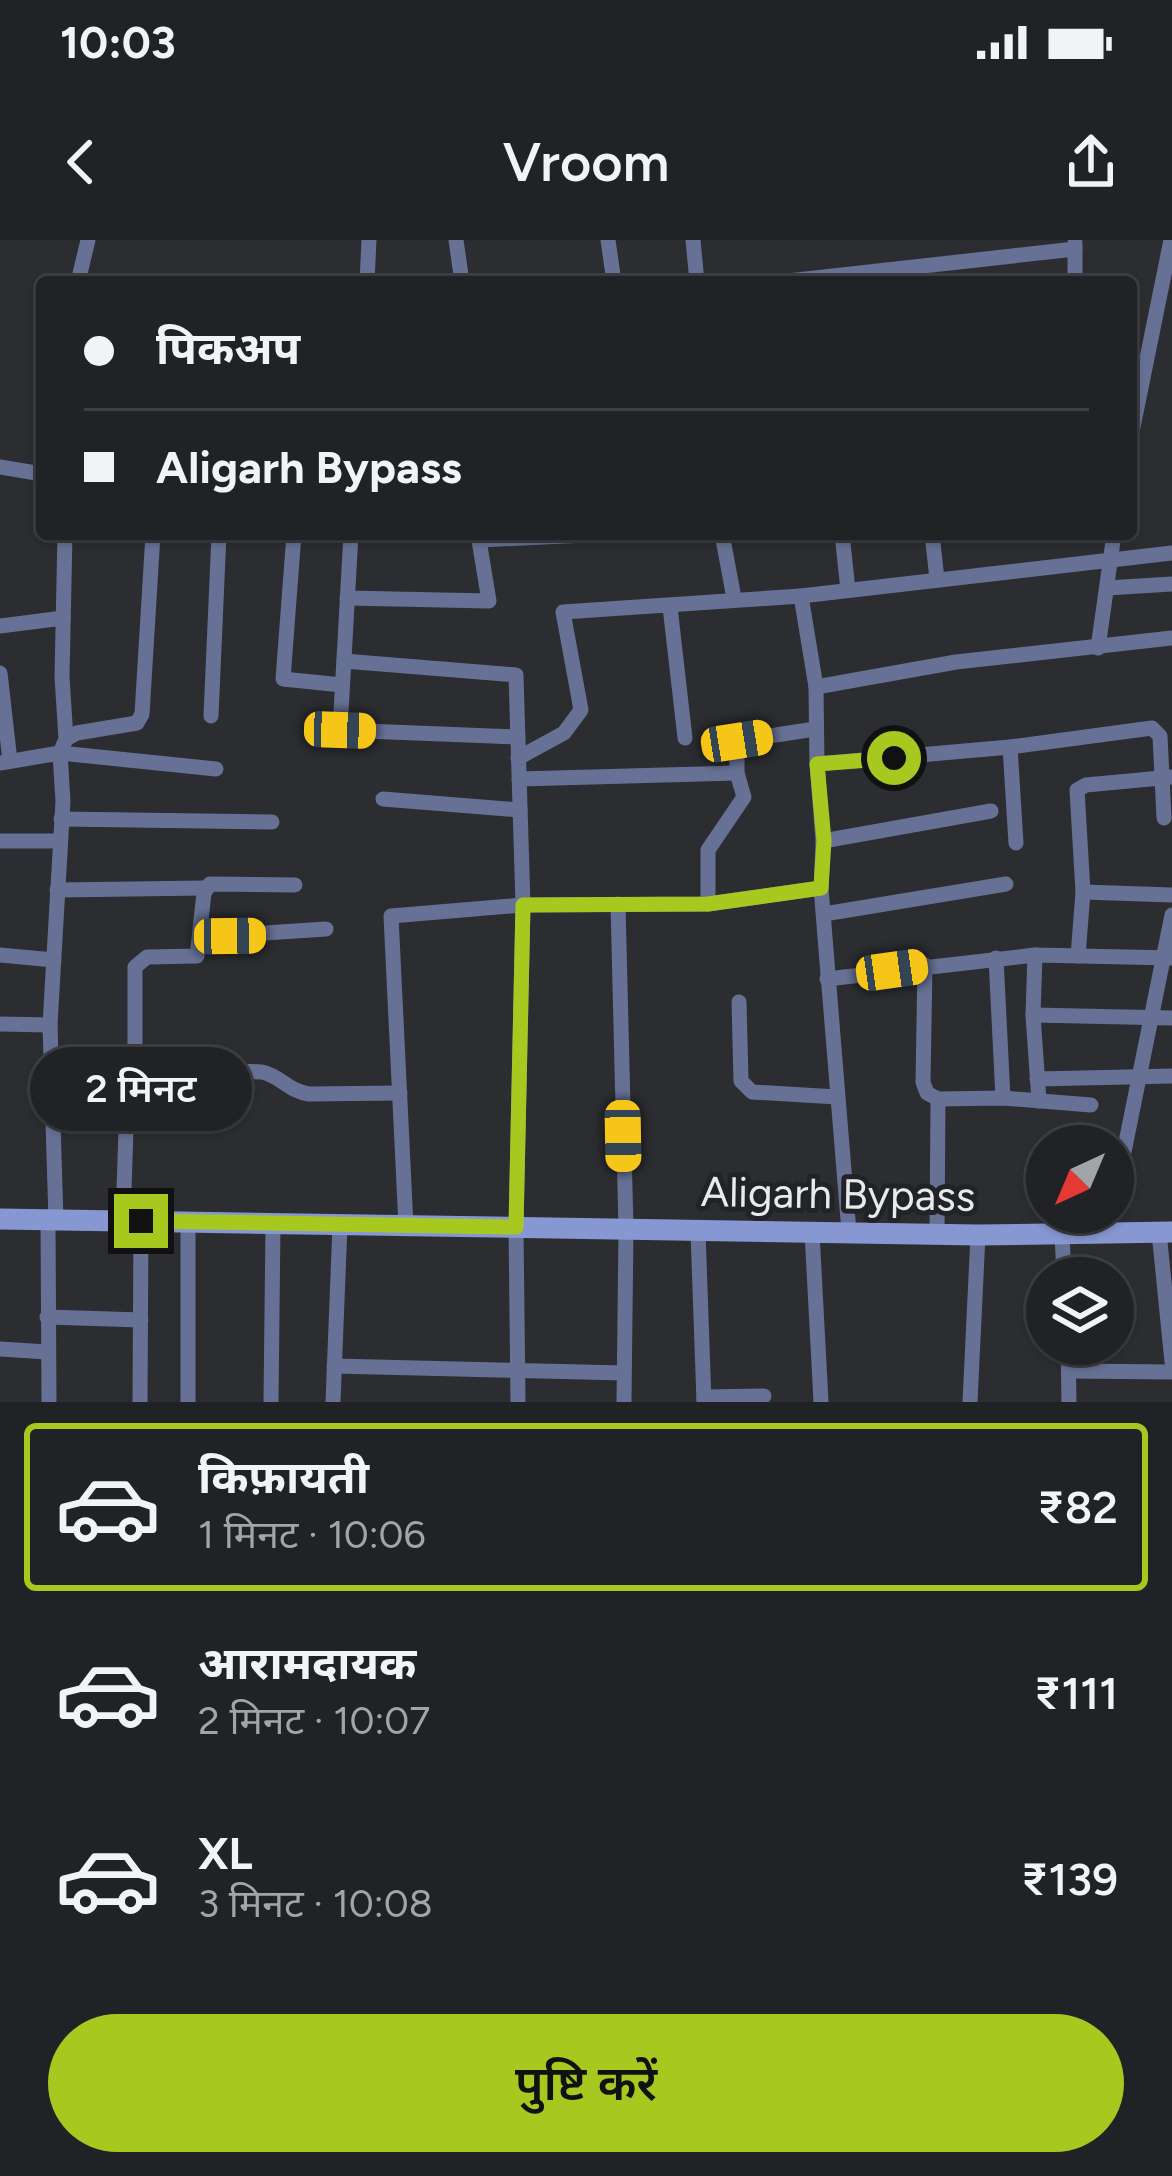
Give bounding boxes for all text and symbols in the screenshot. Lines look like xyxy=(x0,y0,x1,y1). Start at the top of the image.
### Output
text: 10:03 xyxy=(60,15,176,69)
icon: back xyxy=(48,129,114,195)
icon: share xyxy=(1058,129,1124,195)
text: Vroom xyxy=(503,130,669,195)
text: पिकअप xyxy=(156,321,300,375)
text: Aligarh Bypass xyxy=(156,440,462,494)
car xyxy=(303,711,377,749)
car xyxy=(699,718,775,764)
route start xyxy=(867,731,921,785)
car xyxy=(194,917,266,955)
car xyxy=(854,947,930,993)
callout: 2 मिनट xyxy=(30,1047,252,1131)
text: 2 मिनट xyxy=(86,1065,196,1112)
car xyxy=(604,1100,642,1172)
north arrow xyxy=(1026,1125,1134,1233)
map controls xyxy=(1026,1125,1134,1365)
street label: Aligarh Bypass xyxy=(700,1166,976,1222)
route end xyxy=(114,1194,168,1248)
button: layers xyxy=(1026,1257,1134,1365)
text: किफ़ायती xyxy=(198,1450,369,1504)
icon: car xyxy=(54,1453,162,1561)
text: ₹82 xyxy=(1037,1480,1118,1534)
text: 1 मिनट · 10:06 xyxy=(198,1511,426,1558)
text: आरामदायक xyxy=(198,1636,416,1690)
icon: car xyxy=(54,1639,162,1747)
text: ₹111 xyxy=(1034,1666,1118,1720)
text: 2 मिनट · 10:07 xyxy=(198,1697,430,1744)
icon: car xyxy=(54,1825,162,1933)
text: XL xyxy=(198,1826,253,1880)
text: ₹139 xyxy=(1021,1852,1118,1906)
text: 3 मिनट · 10:08 xyxy=(198,1880,433,1927)
button: पुष्टि करें xyxy=(48,2014,1124,2152)

